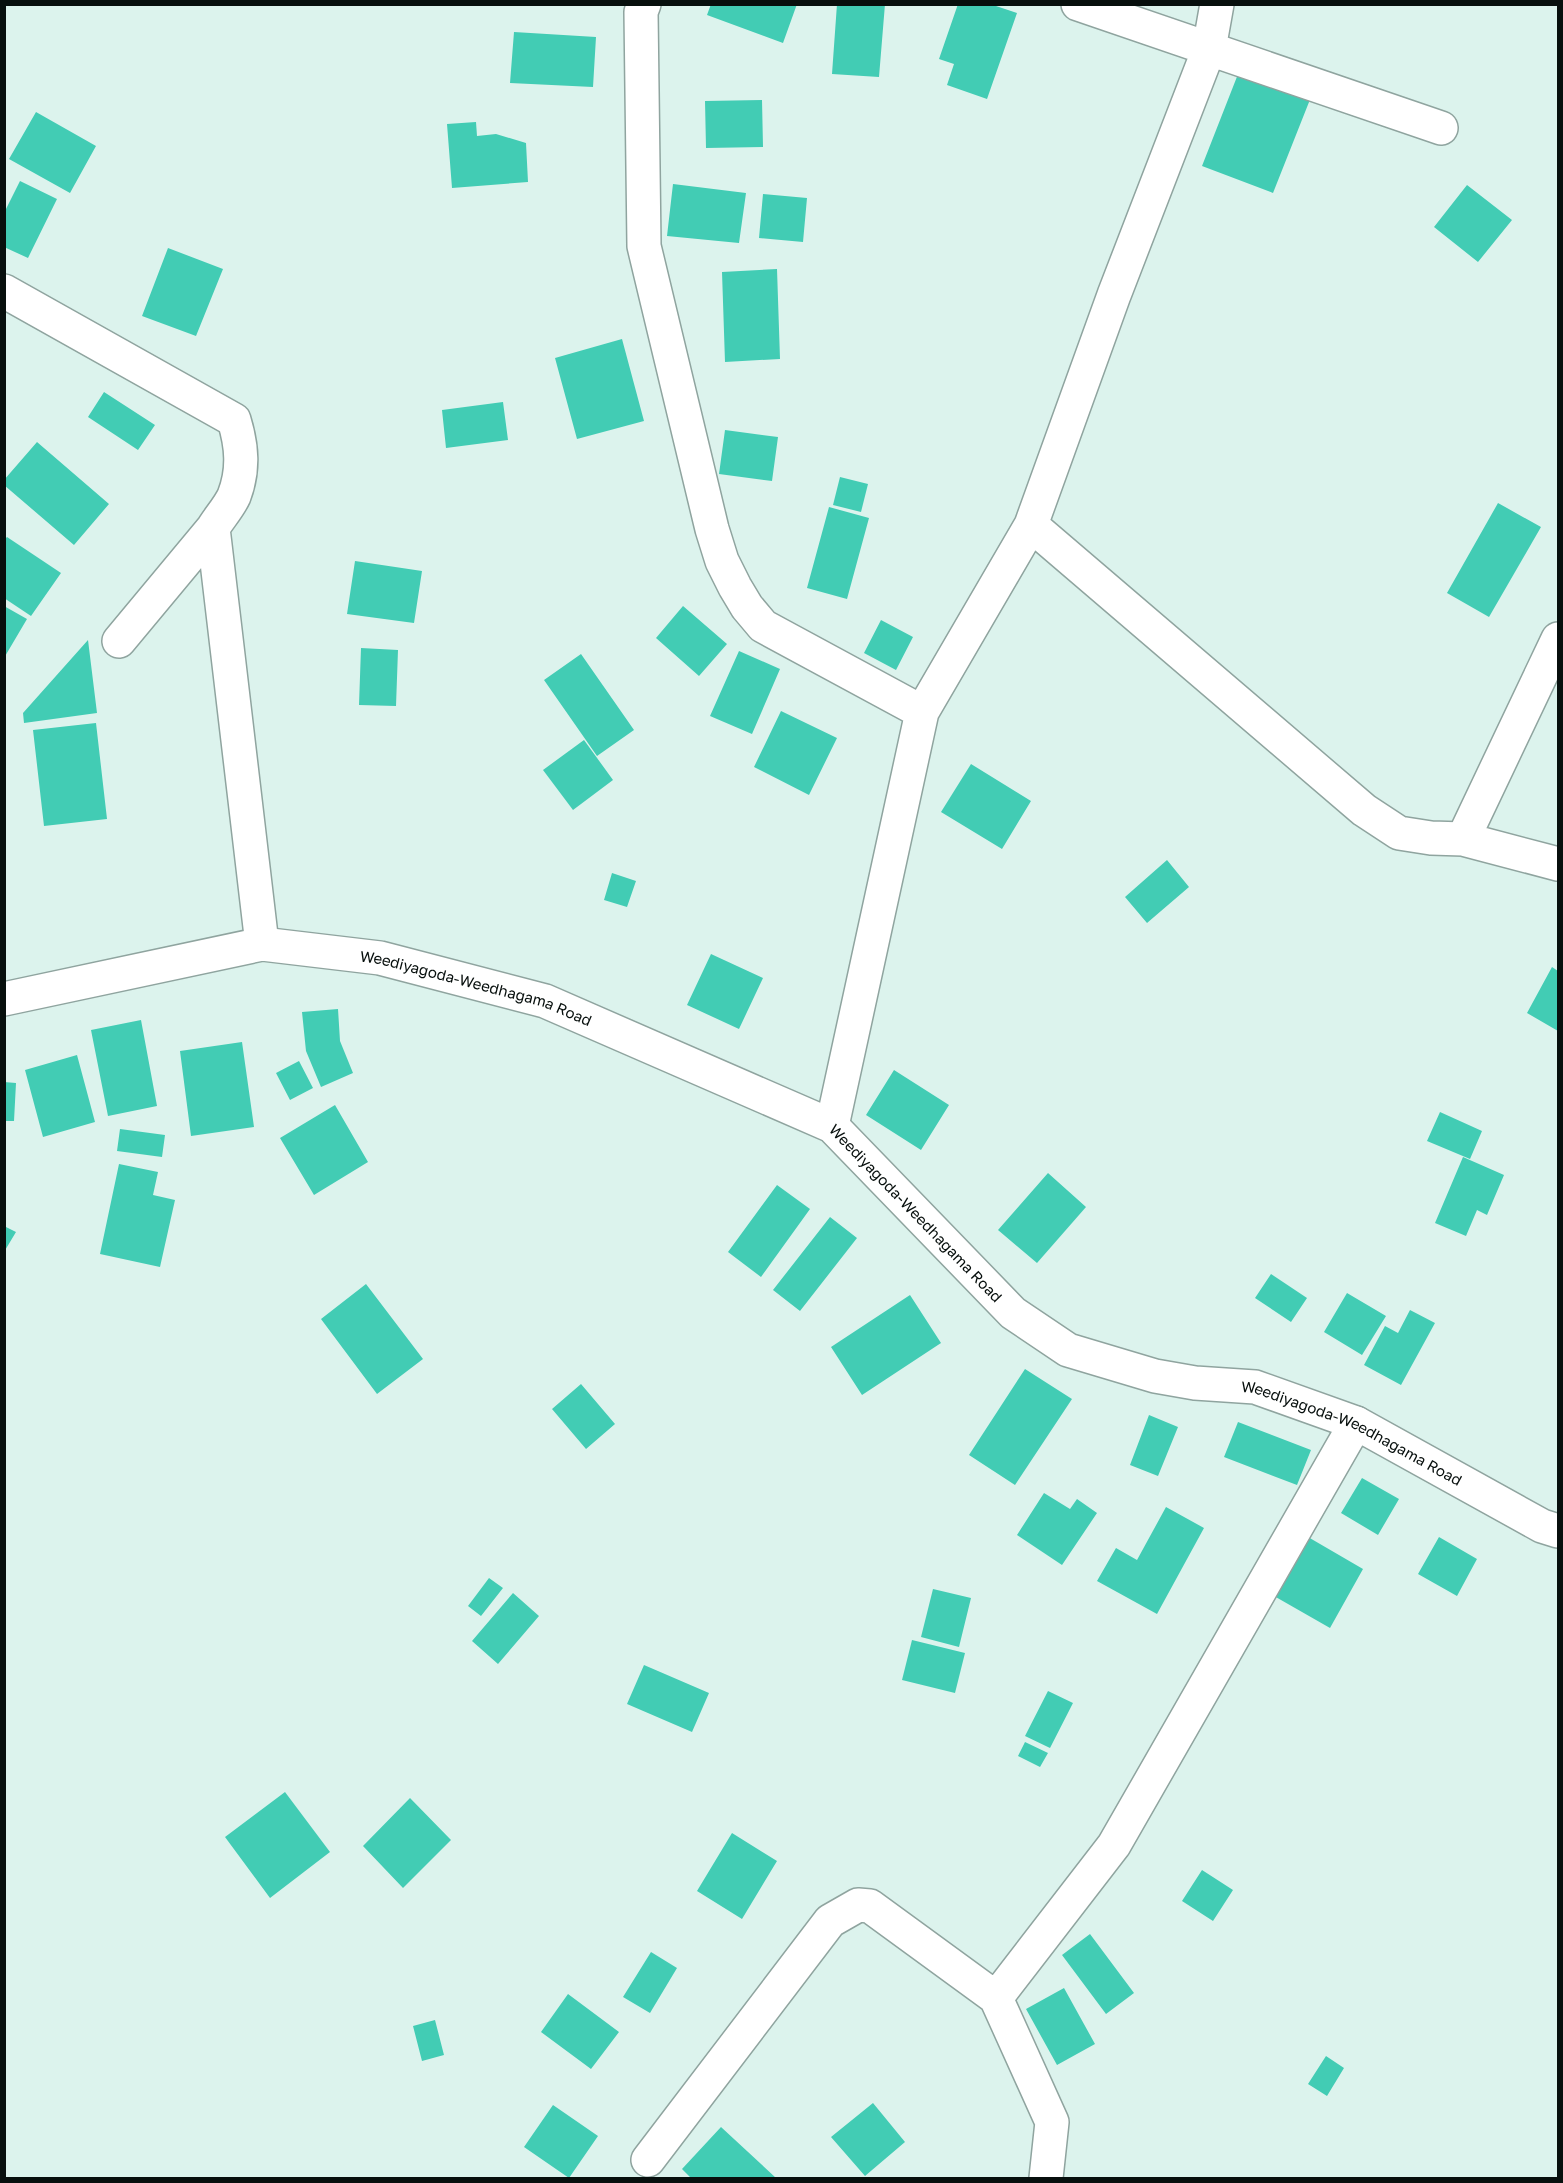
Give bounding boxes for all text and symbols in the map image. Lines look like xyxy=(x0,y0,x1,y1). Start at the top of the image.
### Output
street label: Weediyagoda-Weedhagama Road xyxy=(359,947,595,1029)
street label: Weediyagoda-Weedhagama Road xyxy=(826,1120,1006,1306)
street label: Weediyagoda-Weedhagama Road xyxy=(1241,1377,1465,1489)

